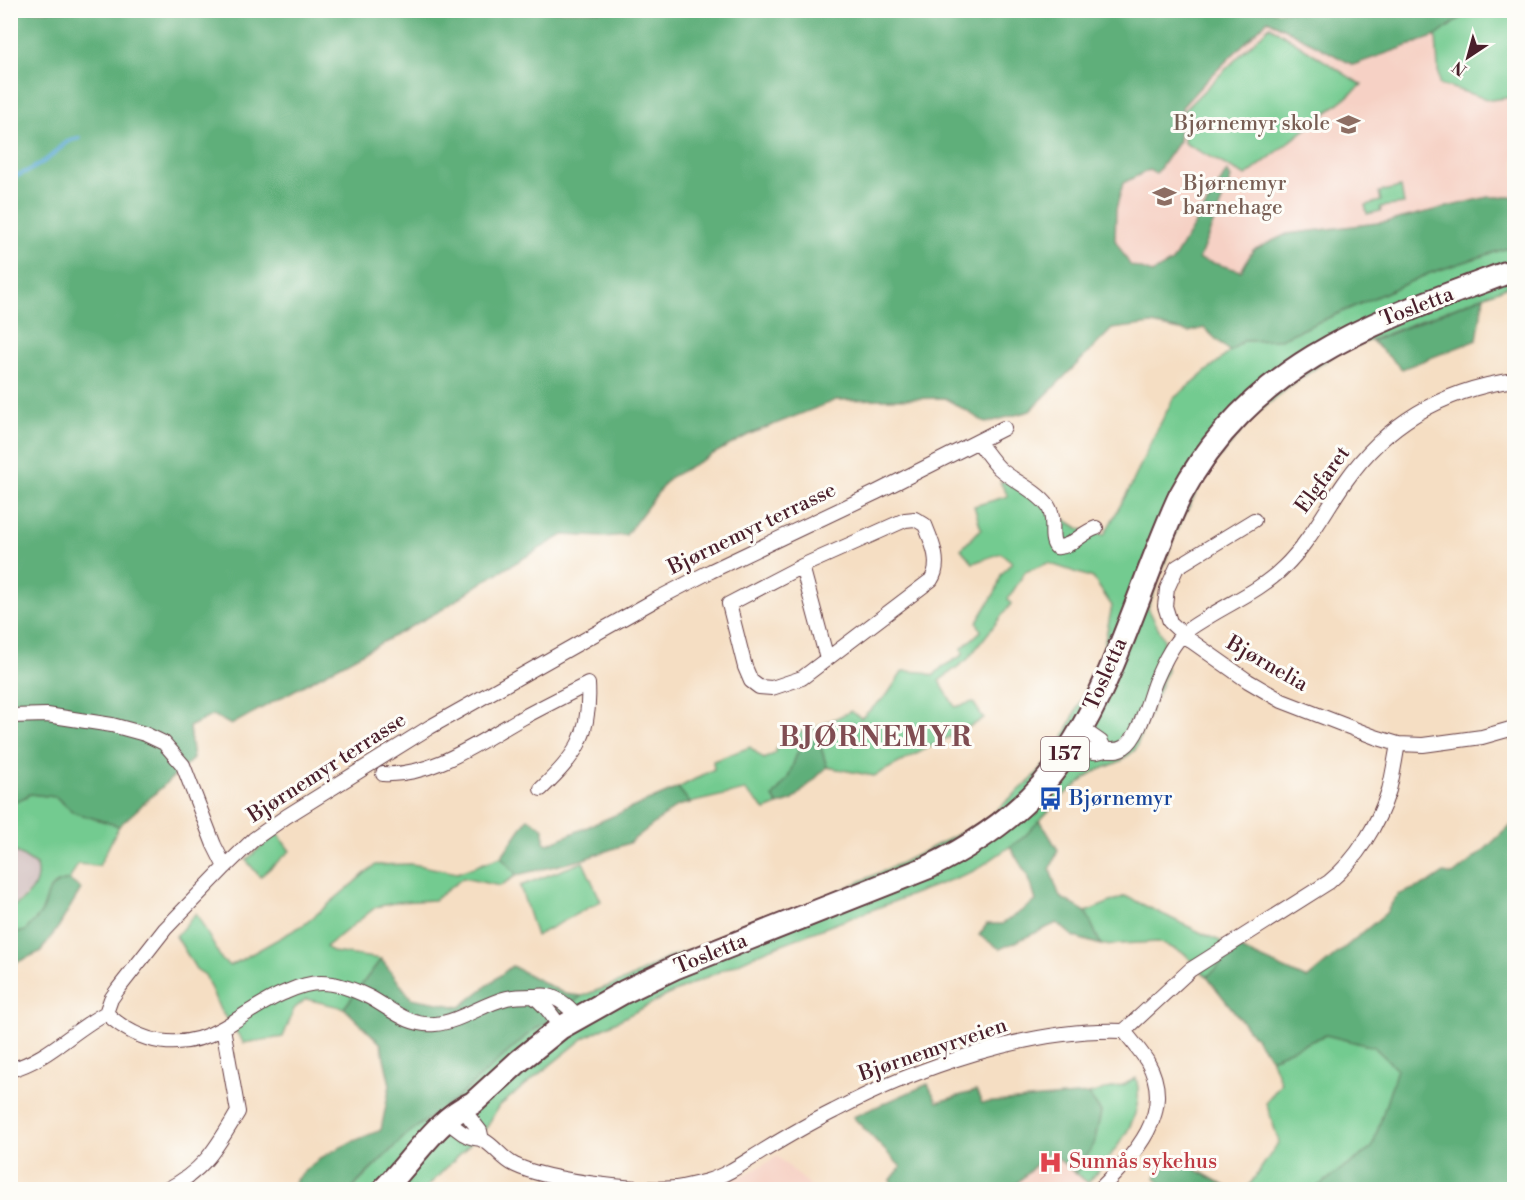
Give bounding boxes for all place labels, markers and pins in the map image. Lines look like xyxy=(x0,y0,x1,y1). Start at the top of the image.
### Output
place label: Bjørnemyr skole xyxy=(1173,111,1330,137)
school or university icon: Bjørnemyr skole xyxy=(1335,111,1361,137)
place label: Bjørnemyr barnehage xyxy=(1182,171,1287,221)
school or university icon: Bjørnemyr barnehage xyxy=(1152,183,1178,209)
bus stop icon: Bjørnemyr xyxy=(1038,786,1064,812)
place label: Bjørnemyr xyxy=(1068,786,1173,812)
hospital icon: Sunnås sykehus xyxy=(1038,1149,1064,1175)
place label: Sunnås sykehus xyxy=(1069,1149,1217,1175)

